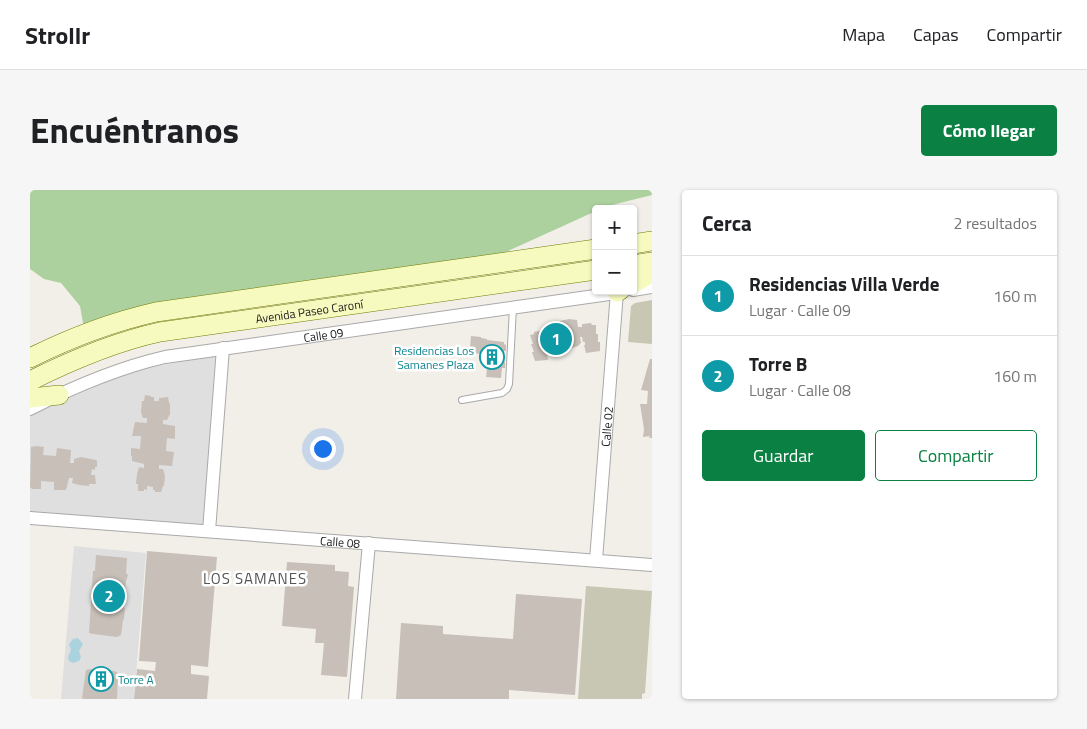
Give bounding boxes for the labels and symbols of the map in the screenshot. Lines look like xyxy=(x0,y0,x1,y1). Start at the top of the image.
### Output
street label: Avenida Paseo Caroní xyxy=(254,294,366,328)
pin: 1 xyxy=(540,320,572,358)
street label: Calle 09 xyxy=(302,322,345,347)
place label: Residencias Los Samanes Plaza xyxy=(394,341,474,374)
building icon: Residencias Los Samanes Plaza xyxy=(479,344,505,370)
street label: Calle 02 xyxy=(595,406,618,447)
your location xyxy=(310,436,336,462)
street label: Calle 08 xyxy=(319,530,361,552)
district label: LOS SAMANES xyxy=(203,567,307,590)
pin: 2 xyxy=(93,577,125,615)
building icon: Torre A xyxy=(88,666,114,692)
place label: Torre A xyxy=(118,670,154,689)

